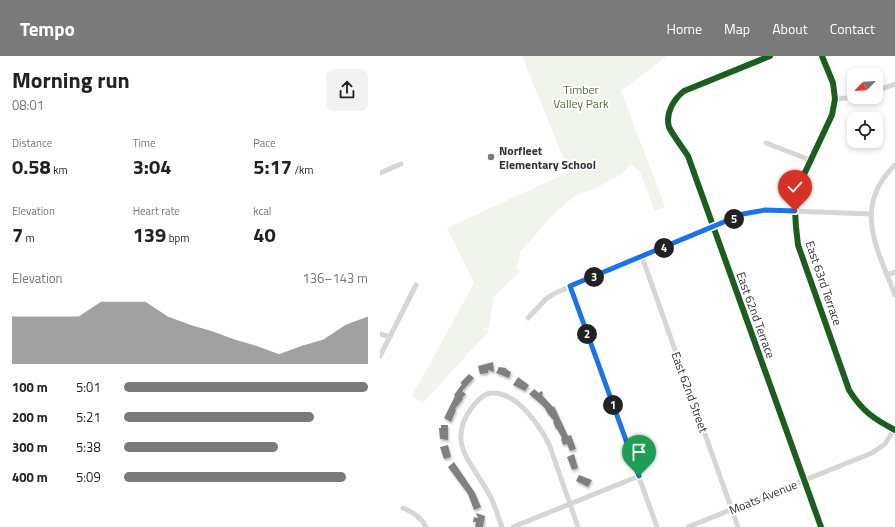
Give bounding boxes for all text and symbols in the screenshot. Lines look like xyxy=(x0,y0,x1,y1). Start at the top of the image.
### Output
text: Tempo xyxy=(20,14,75,43)
text: Home xyxy=(667,18,702,39)
text: Map xyxy=(724,18,750,39)
text: About xyxy=(772,18,808,39)
text: Contact xyxy=(830,18,875,39)
text: Morning run xyxy=(12,63,130,97)
north arrow xyxy=(847,68,883,104)
map controls xyxy=(847,68,883,148)
button: share xyxy=(326,69,368,111)
park label: Timber Valley Park xyxy=(553,80,609,113)
text: 08:01 xyxy=(12,95,44,115)
button: locate xyxy=(847,112,883,148)
text: Distance xyxy=(12,135,52,151)
text: Time xyxy=(133,135,156,151)
text: Pace xyxy=(253,135,276,151)
place label: Norfleet Elementary School xyxy=(499,141,596,174)
text: 0.58 xyxy=(12,151,51,182)
text: 3:04 xyxy=(133,151,171,182)
text: 5:17 xyxy=(253,151,292,182)
marker: Norfleet Elementary School xyxy=(486,152,496,162)
text: km xyxy=(51,162,68,178)
text: /km xyxy=(292,162,313,178)
pin xyxy=(778,170,812,211)
icon: check xyxy=(784,176,806,198)
text: Elevation xyxy=(12,203,55,219)
text: Heart rate xyxy=(133,203,180,219)
text: kcal xyxy=(253,203,271,219)
pin: 5 xyxy=(724,209,744,229)
text: 5 xyxy=(731,211,737,227)
text: 7 xyxy=(12,219,23,250)
text: 139 xyxy=(133,219,166,250)
text: 40 xyxy=(253,219,276,250)
text: m xyxy=(23,230,35,246)
text: bpm xyxy=(166,230,189,246)
pin: 4 xyxy=(654,238,674,258)
street label: East 63rd Terrace xyxy=(801,238,847,328)
text: 4 xyxy=(661,240,667,256)
pin: 3 xyxy=(584,267,604,287)
text: Elevation xyxy=(12,268,63,288)
text: 136–143 m xyxy=(302,268,368,288)
text: 3 xyxy=(591,269,597,285)
street label: East 62nd Terrace xyxy=(732,269,780,361)
pin: 2 xyxy=(577,324,597,344)
text: 2 xyxy=(584,326,590,342)
street label: East 62nd Street xyxy=(667,349,714,436)
text: 100 m xyxy=(12,377,48,397)
text: 5:01 xyxy=(76,377,101,397)
pin: 1 xyxy=(603,395,623,415)
text: 1 xyxy=(610,397,616,413)
text: 200 m xyxy=(12,407,48,427)
text: 5:21 xyxy=(76,407,101,427)
pin xyxy=(622,435,656,476)
text: 300 m xyxy=(12,437,48,457)
text: 5:38 xyxy=(76,437,101,457)
icon: arrive xyxy=(628,441,650,463)
text: 400 m xyxy=(12,467,48,487)
text: 5:09 xyxy=(76,467,101,487)
street label: Moats Avenue xyxy=(726,475,800,519)

